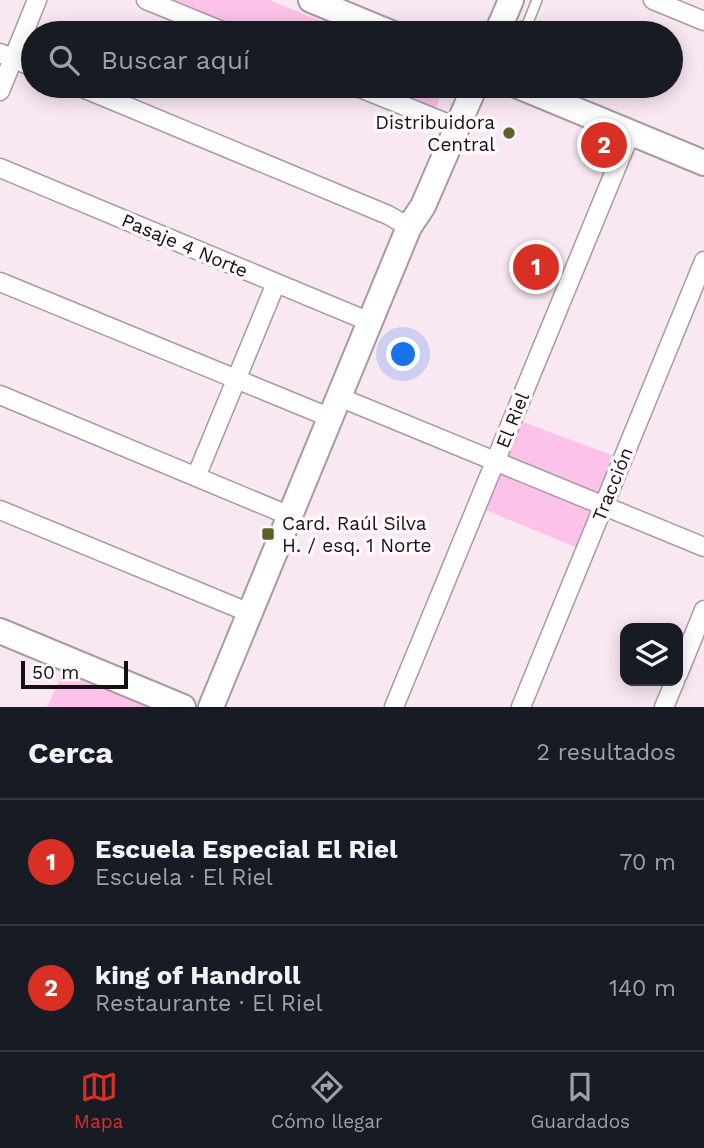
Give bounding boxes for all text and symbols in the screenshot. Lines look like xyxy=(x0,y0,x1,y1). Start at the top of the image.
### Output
search box xyxy=(21,21,683,98)
icon: search xyxy=(45,41,83,79)
text: Buscar aquí xyxy=(101,45,250,75)
place label: Distribuidora Central xyxy=(375,111,495,156)
pin: 2 xyxy=(581,119,627,171)
marker: Distribuidora Central xyxy=(501,125,517,141)
street label: Pasaje 4 Norte xyxy=(118,209,251,282)
pin: 1 xyxy=(513,241,559,293)
your location xyxy=(386,337,420,371)
street label: El Riel xyxy=(491,389,534,451)
street label: Tracción xyxy=(587,444,638,525)
place label: Card. Raúl Silva H. / esq. 1 Norte xyxy=(282,512,432,557)
marker: Card. Raúl Silva H. / esq. 1 Norte xyxy=(260,526,276,542)
map controls xyxy=(620,623,683,686)
button: layers xyxy=(620,623,683,686)
scale bar xyxy=(21,658,128,690)
text: 50 m xyxy=(32,661,79,684)
text: Cerca xyxy=(28,735,113,770)
text: 2 resultados xyxy=(537,739,676,766)
text: Escuela Especial El Riel xyxy=(95,834,398,864)
text: 1 xyxy=(46,849,56,876)
text: 70 m xyxy=(619,849,676,876)
text: Escuela · El Riel xyxy=(95,864,273,891)
text: king of Handroll xyxy=(95,960,300,990)
text: 2 xyxy=(44,975,58,1002)
text: 140 m xyxy=(609,975,676,1002)
text: Restaurante · El Riel xyxy=(95,990,322,1017)
tab: Mapa xyxy=(74,1068,123,1133)
tab: Cómo llegar xyxy=(271,1068,383,1133)
tab: Guardados xyxy=(530,1068,630,1133)

